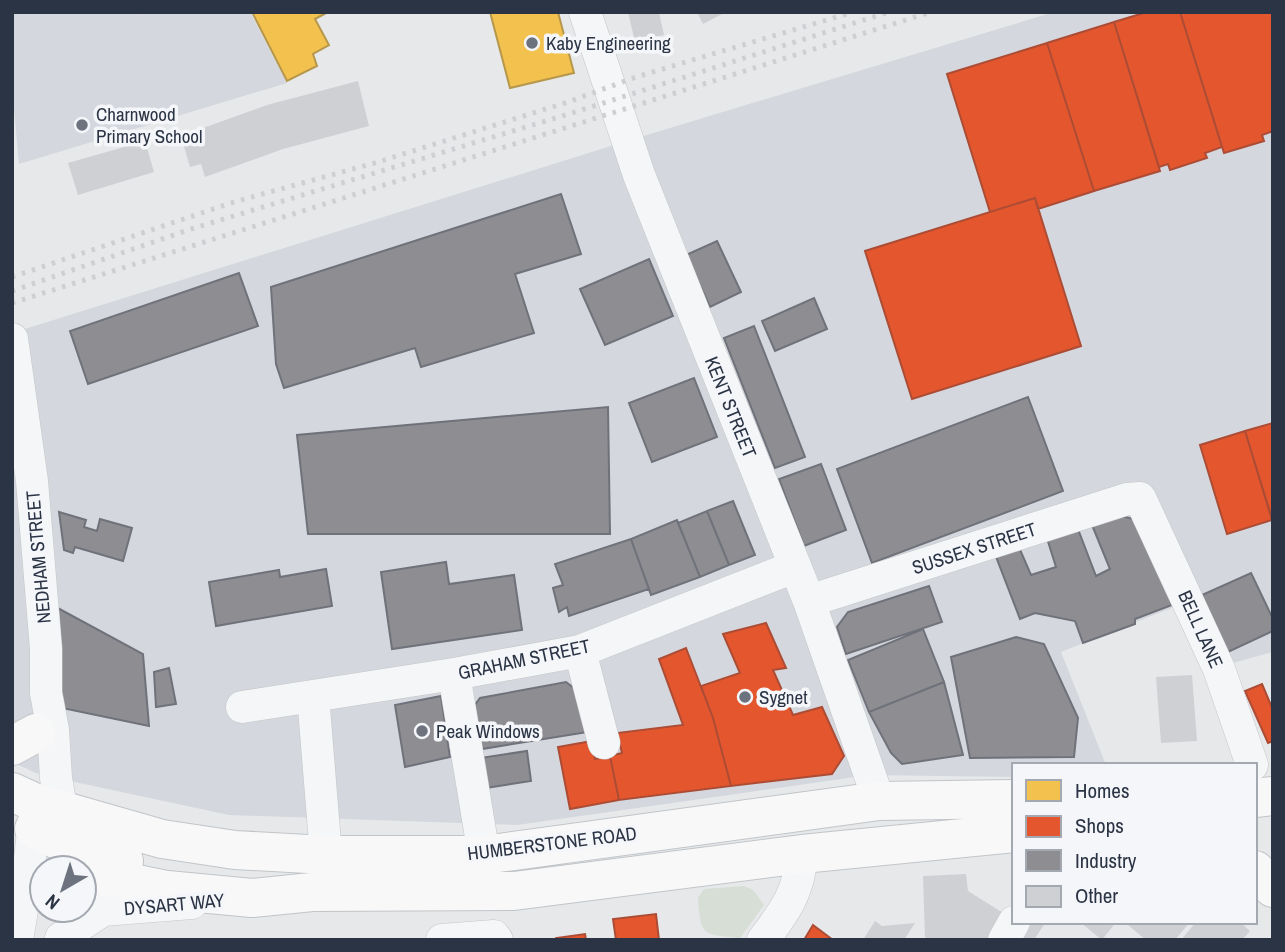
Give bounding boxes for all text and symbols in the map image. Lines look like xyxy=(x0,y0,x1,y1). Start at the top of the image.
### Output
place label: Kaby Engineering xyxy=(546,30,671,56)
marker: Kaby Engineering xyxy=(524,35,540,51)
place label: Charnwood Primary School xyxy=(96,101,203,149)
marker: Charnwood Primary School xyxy=(74,117,90,133)
street label: KENT STREET xyxy=(699,352,763,462)
street label: NEDHAM STREET xyxy=(19,489,57,625)
street label: SUSSEX STREET xyxy=(909,516,1040,580)
street label: BELL LANE xyxy=(1172,586,1230,672)
street label: GRAHAM STREET xyxy=(456,632,593,686)
place label: Sygnet xyxy=(759,684,808,710)
marker: Sygnet xyxy=(737,689,753,705)
place label: Peak Windows xyxy=(436,718,540,744)
marker: Peak Windows xyxy=(414,723,430,739)
legend xyxy=(1012,763,1257,924)
text: Homes xyxy=(1075,776,1130,805)
text: Shops xyxy=(1075,811,1124,840)
street label: HUMBERSTONE ROAD xyxy=(466,820,638,866)
text: Industry xyxy=(1075,846,1137,875)
north arrow xyxy=(28,854,98,924)
text: Other xyxy=(1075,881,1118,910)
street label: DYSART WAY xyxy=(123,887,226,921)
text: N xyxy=(40,889,65,916)

